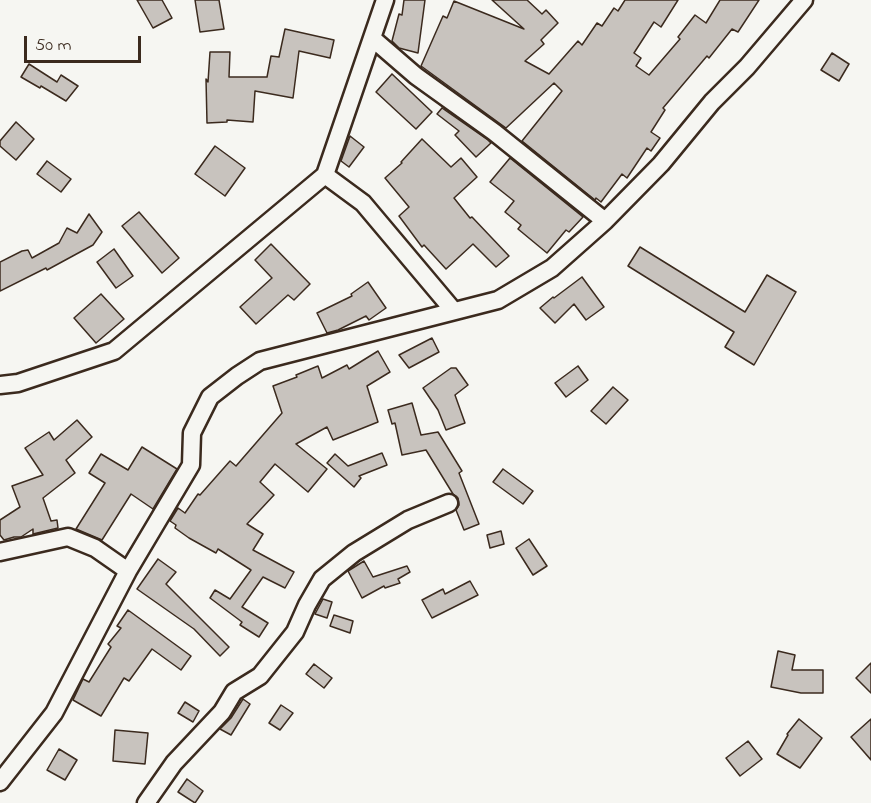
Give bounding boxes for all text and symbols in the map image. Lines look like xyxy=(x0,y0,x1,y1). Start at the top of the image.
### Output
scale bar xyxy=(27,24,144,62)
text: 50 m xyxy=(35,33,72,59)

